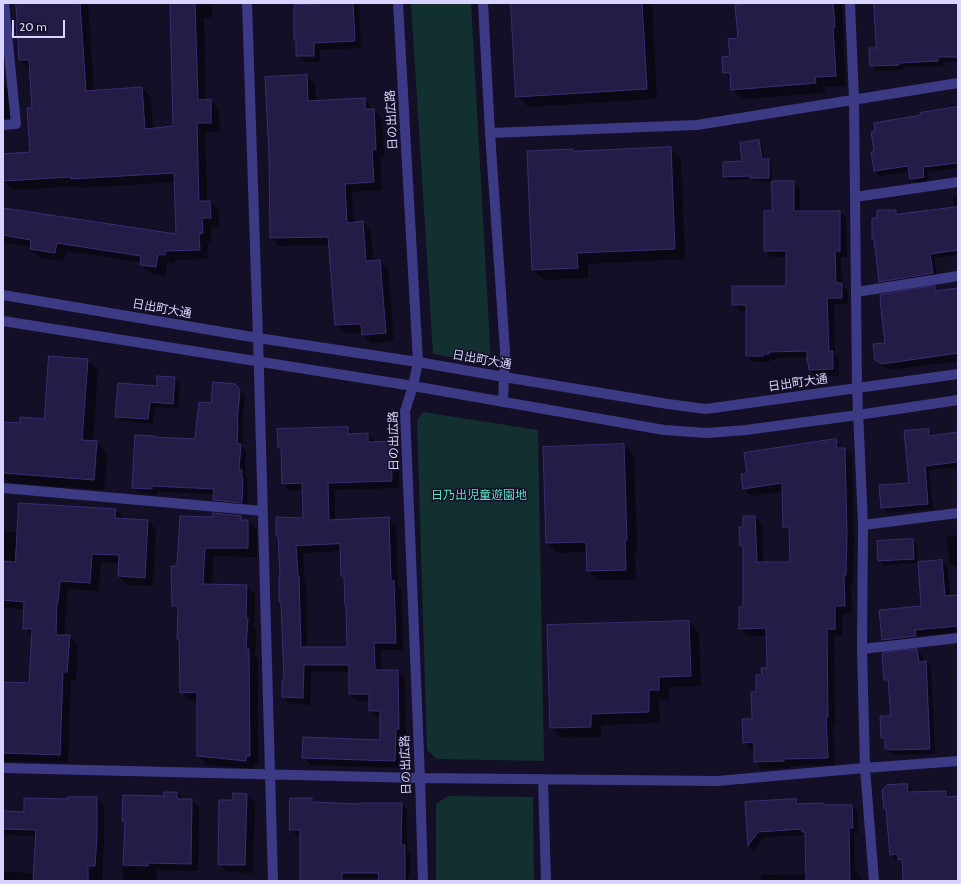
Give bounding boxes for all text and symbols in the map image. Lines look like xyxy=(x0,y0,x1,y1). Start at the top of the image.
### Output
scale bar xyxy=(14,12,67,38)
text: 20 m xyxy=(19,19,47,34)
street label: 日の出広路 xyxy=(383,90,401,150)
street label: 日出町大通 xyxy=(131,297,193,321)
street label: 日出町大通 xyxy=(451,348,513,372)
street label: 日出町大通 xyxy=(767,372,829,394)
street label: 日の出広路 xyxy=(386,411,402,471)
park label: 日乃出児童遊園地 xyxy=(431,488,527,502)
street label: 日の出広路 xyxy=(398,735,414,795)

